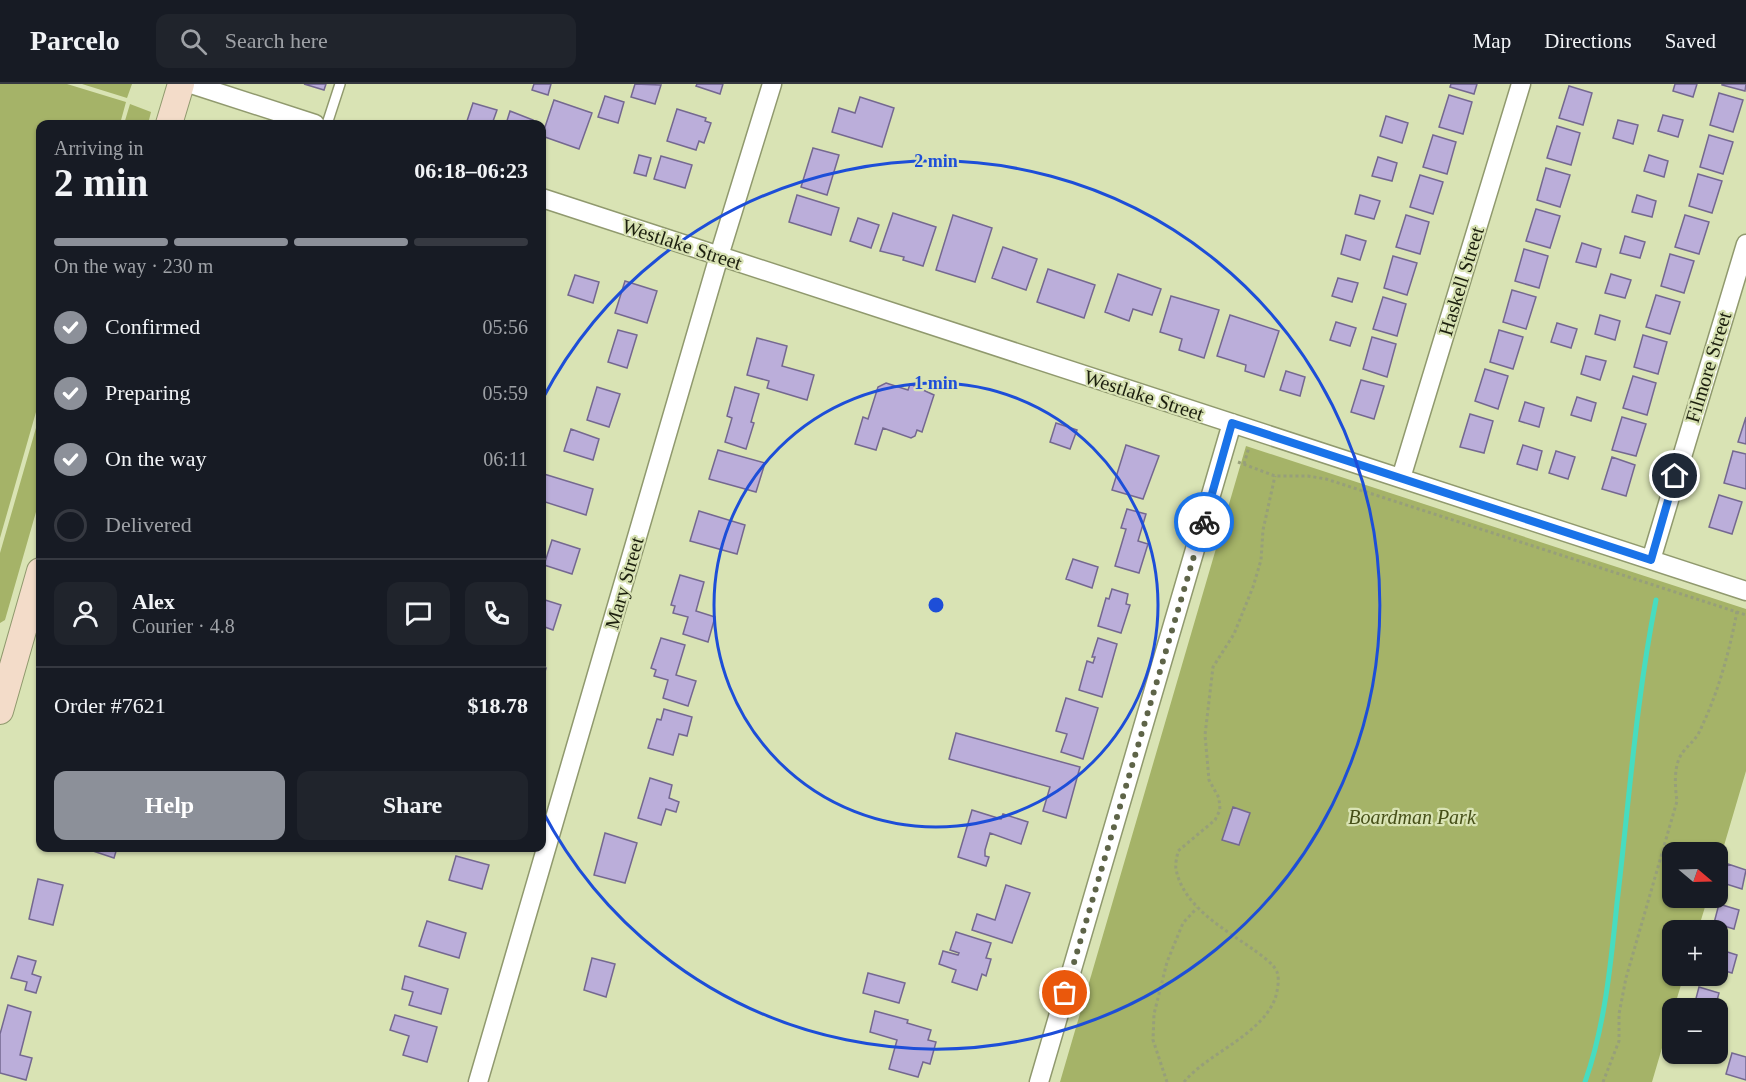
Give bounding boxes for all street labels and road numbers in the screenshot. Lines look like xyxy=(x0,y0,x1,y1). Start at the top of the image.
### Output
street label: Westlake Street xyxy=(619,214,745,274)
street label: Haskell Street xyxy=(1434,223,1488,338)
street label: Filmore Street xyxy=(1681,308,1735,425)
street label: Westlake Street xyxy=(1081,365,1207,425)
street label: Mary Street xyxy=(600,534,649,632)

